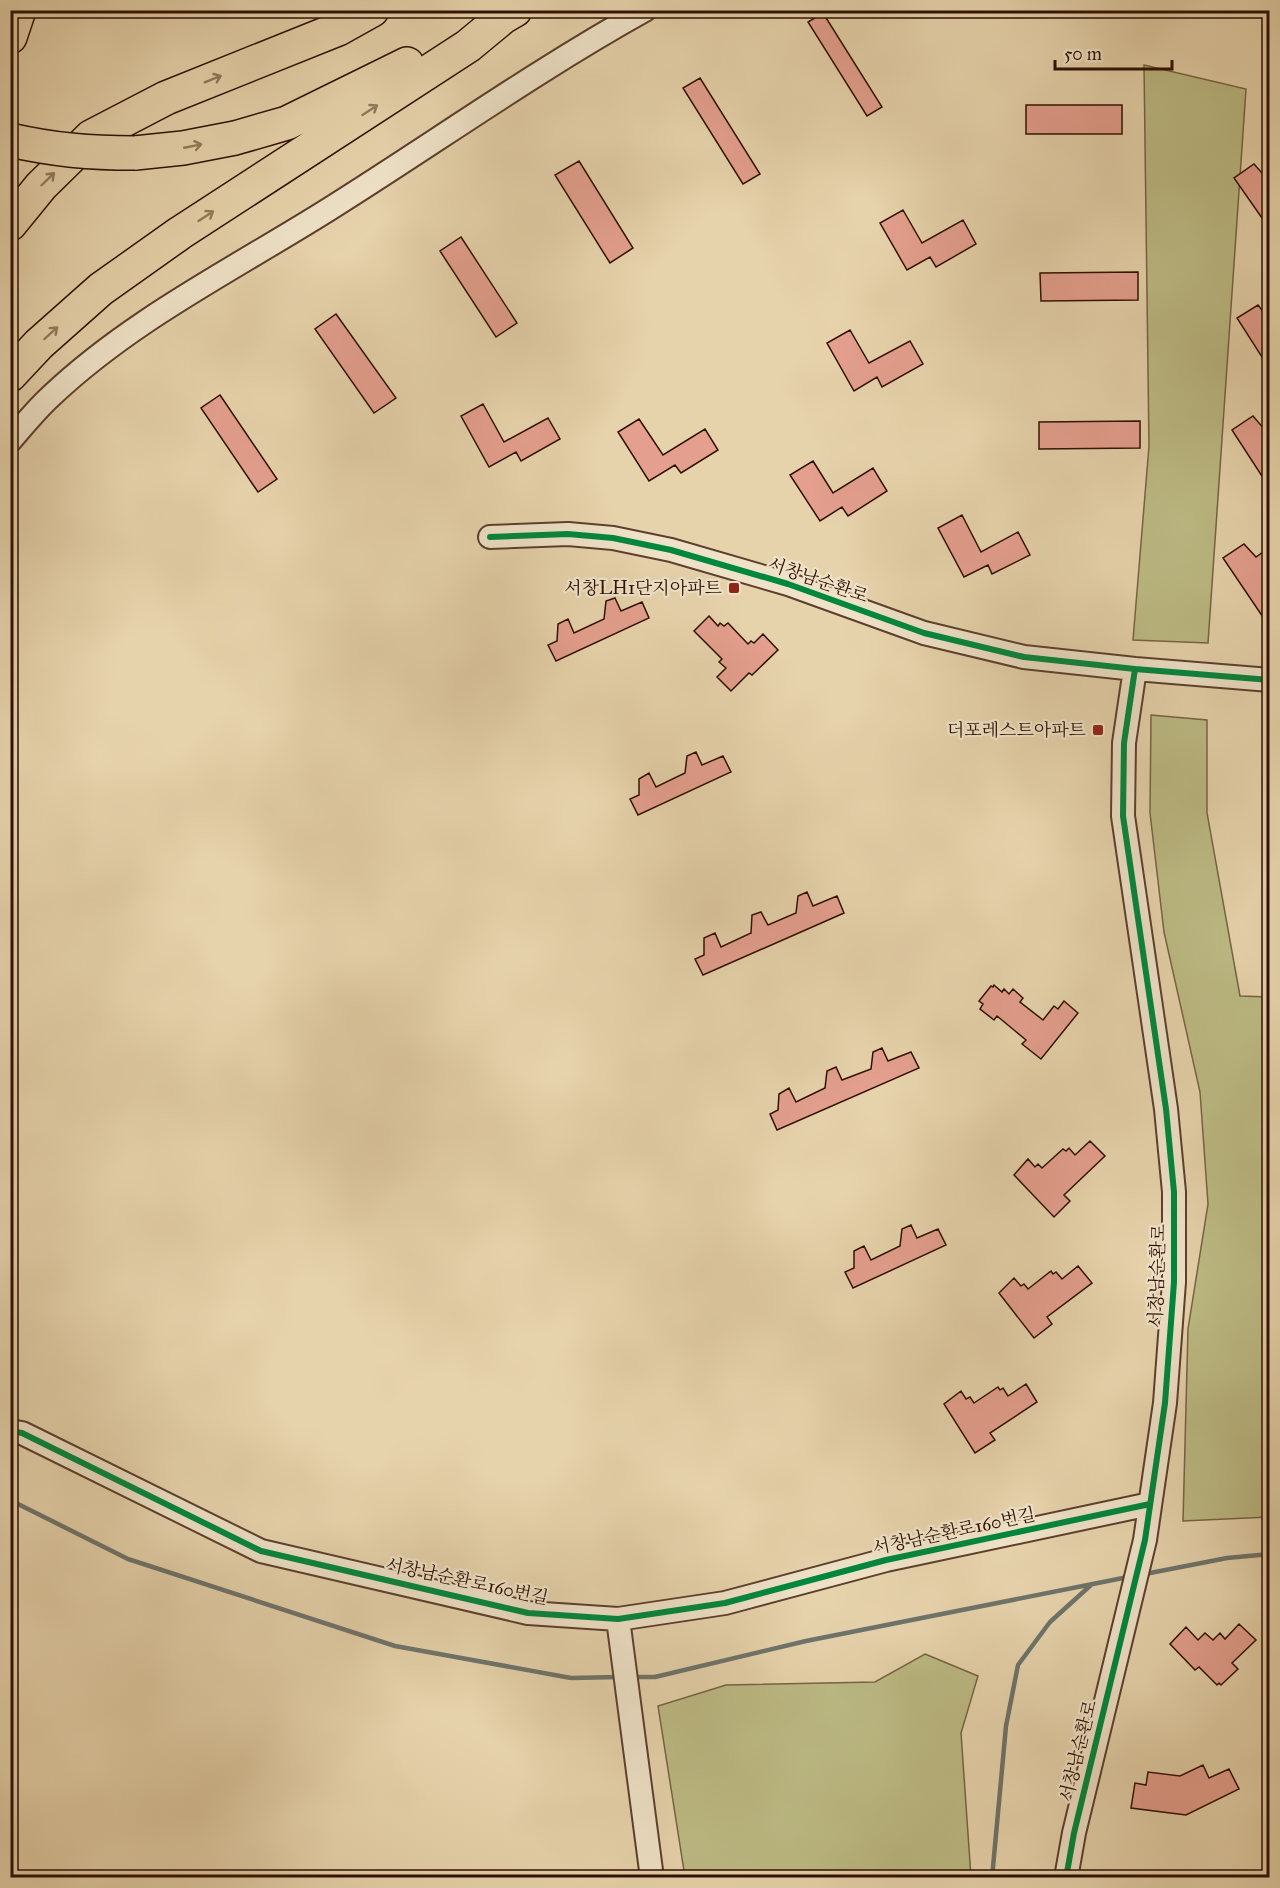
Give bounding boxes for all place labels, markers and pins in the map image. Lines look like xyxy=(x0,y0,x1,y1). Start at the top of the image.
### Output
place label: 서창LH1단지아파트 xyxy=(564,577,723,599)
marker: 서창LH1단지아파트 xyxy=(727,581,741,595)
place label: 더포레스트아파트 xyxy=(947,719,1087,741)
marker: 더포레스트아파트 xyxy=(1091,723,1105,737)

